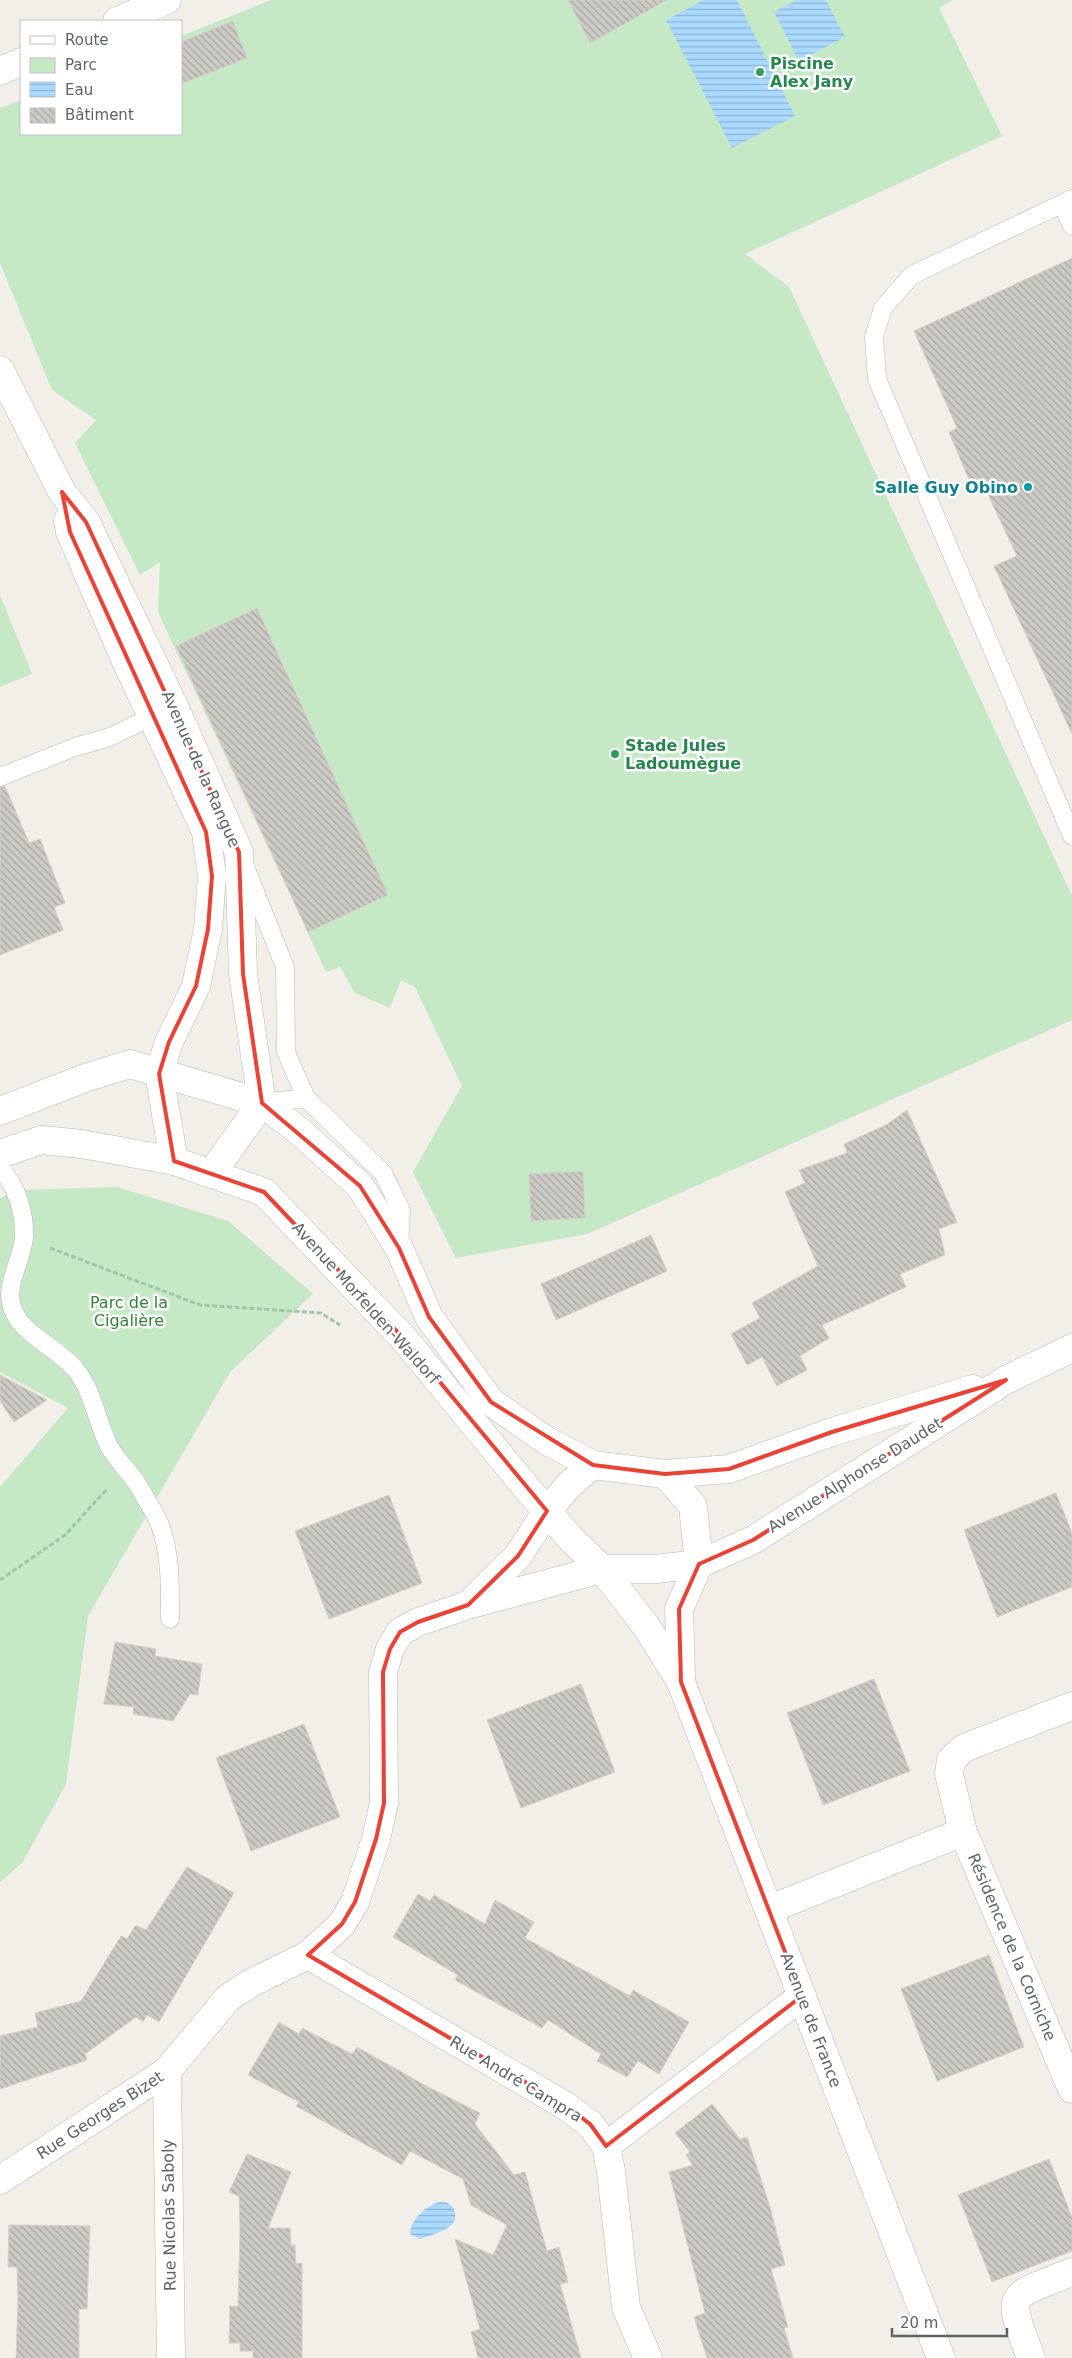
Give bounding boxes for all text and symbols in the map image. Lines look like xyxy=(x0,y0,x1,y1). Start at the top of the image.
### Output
legend xyxy=(20,20,182,135)
text: Route xyxy=(65,31,109,49)
place label: Piscine Alex Jany xyxy=(770,54,854,91)
text: Parc xyxy=(65,56,97,74)
marker: Piscine Alex Jany xyxy=(754,66,766,78)
text: Eau xyxy=(65,81,93,99)
text: Bâtiment xyxy=(65,106,134,124)
place label: Salle Guy Obino xyxy=(875,478,1018,497)
marker: Salle Guy Obino xyxy=(1022,481,1034,493)
street label: Avenue de la Rangue xyxy=(158,688,244,850)
place label: Stade Jules Ladoumègue xyxy=(625,736,741,773)
marker: Stade Jules Ladoumègue xyxy=(609,748,621,760)
street label: Avenue Morfelden-Waldorf xyxy=(288,1218,444,1388)
park label: Parc de la Cigalière xyxy=(90,1293,168,1330)
street label: Avenue Alphonse Daudet xyxy=(764,1413,946,1537)
street label: Résidence de la Corniche xyxy=(964,1850,1060,2044)
street label: Avenue de France xyxy=(777,1950,845,2090)
street label: Rue André Campra xyxy=(446,2032,586,2126)
street label: Rue Georges Bizet xyxy=(33,2067,167,2163)
street label: Rue Nicolas Saboly xyxy=(158,2139,180,2291)
scale bar xyxy=(892,2306,1007,2338)
text: 20 m xyxy=(900,2314,938,2332)

